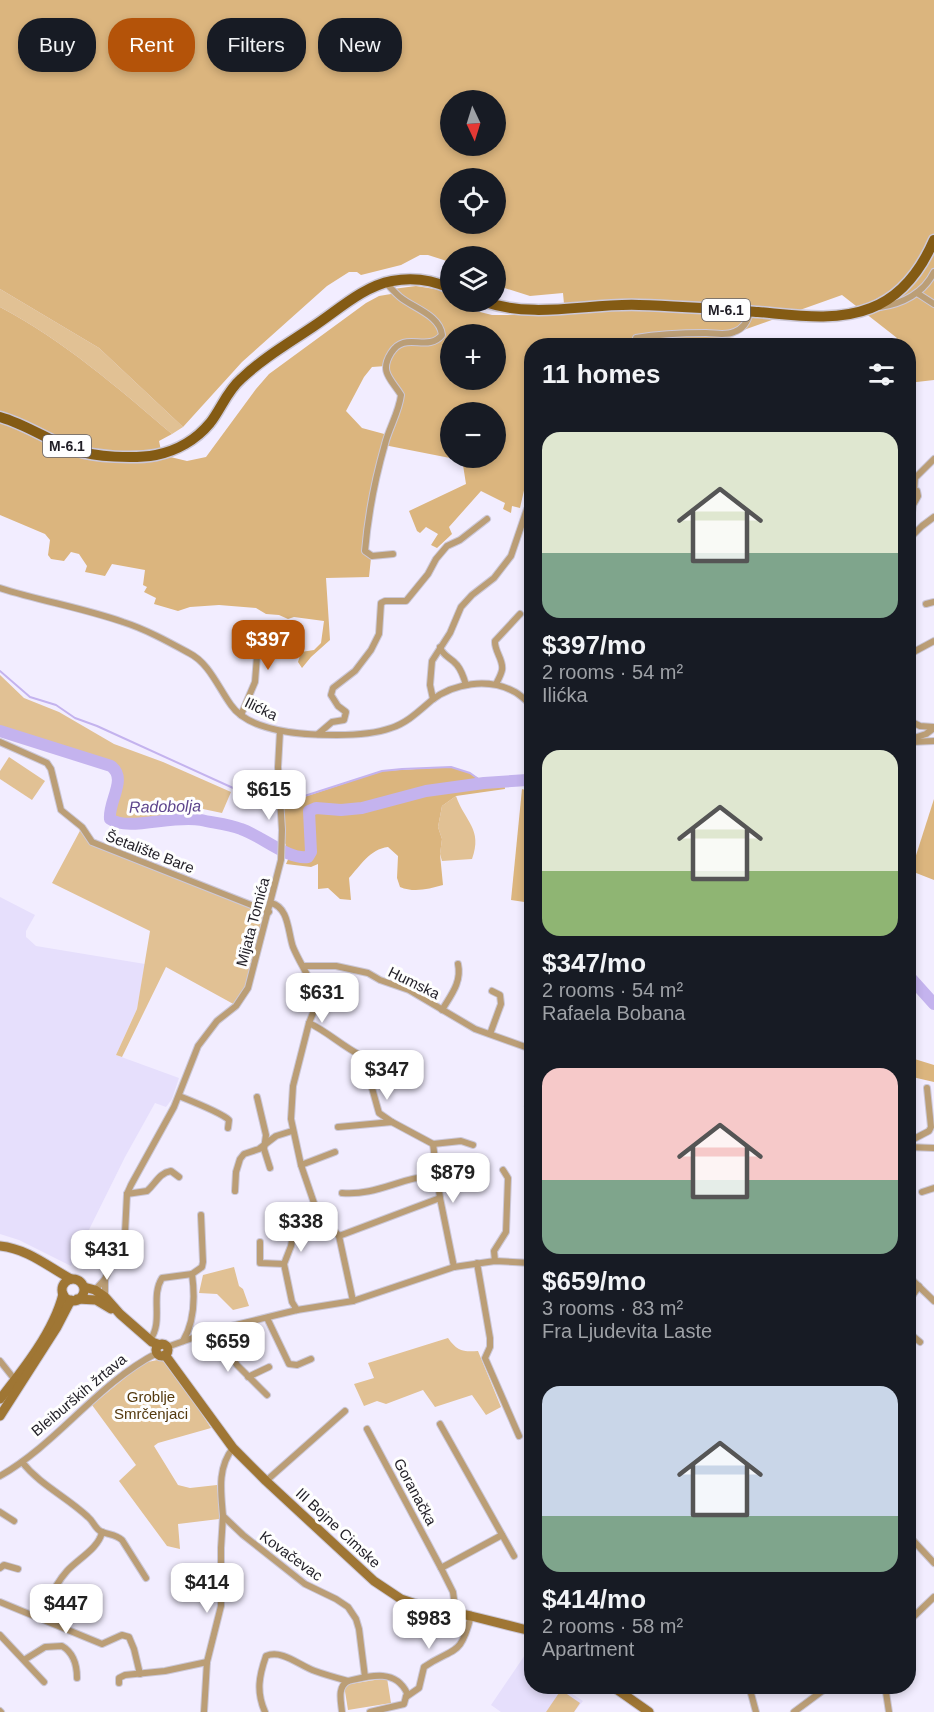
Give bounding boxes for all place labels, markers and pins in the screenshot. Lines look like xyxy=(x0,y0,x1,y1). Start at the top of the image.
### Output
pin: $397 xyxy=(232,620,304,671)
pin: $615 xyxy=(233,770,305,821)
pin: $631 xyxy=(286,973,358,1024)
pin: $347 xyxy=(351,1050,423,1101)
pin: $879 xyxy=(417,1153,489,1204)
pin: $338 xyxy=(265,1202,337,1253)
pin: $431 xyxy=(71,1230,143,1281)
pin: $659 xyxy=(192,1322,264,1373)
pin: $414 xyxy=(171,1563,243,1614)
pin: $447 xyxy=(30,1584,102,1635)
pin: $983 xyxy=(393,1599,465,1650)

